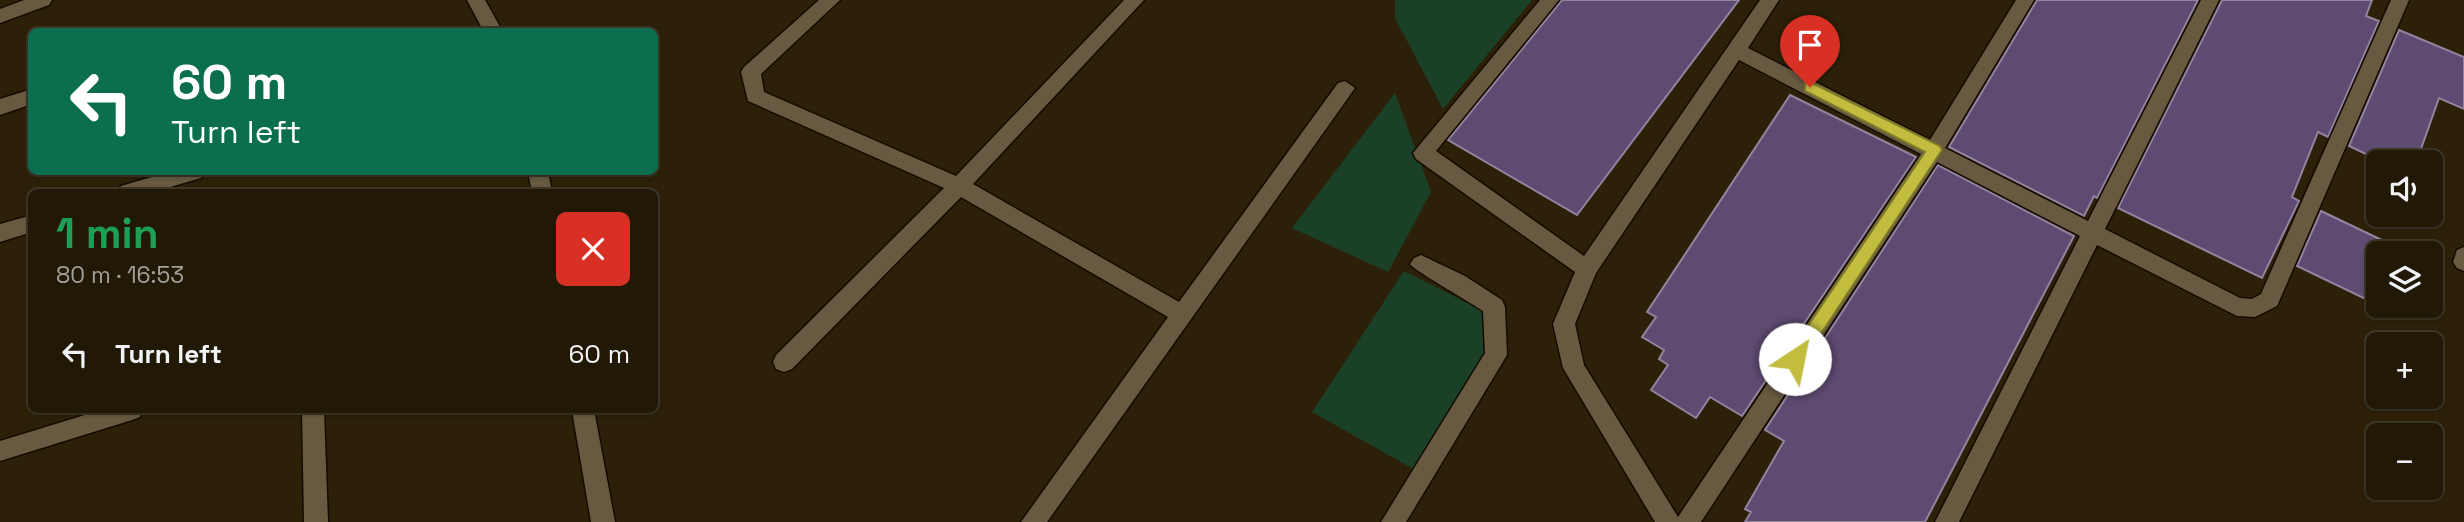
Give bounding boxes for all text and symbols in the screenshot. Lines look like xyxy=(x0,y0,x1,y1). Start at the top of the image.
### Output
pin xyxy=(1780,15,1840,87)
icon: arrive xyxy=(1791,26,1829,64)
text: 60 m xyxy=(171,51,287,113)
icon: left xyxy=(56,56,147,147)
text: Turn left xyxy=(171,112,301,152)
map controls xyxy=(2366,150,2443,500)
button: sound xyxy=(2366,150,2443,227)
text: 1 min xyxy=(56,207,159,260)
button: close xyxy=(556,212,630,286)
button: layers xyxy=(2366,241,2443,318)
text: 80 m · 16:53 xyxy=(56,260,184,290)
position arrow xyxy=(1758,322,1832,396)
button: + xyxy=(2366,332,2443,409)
icon: left xyxy=(56,335,94,373)
text: Turn left xyxy=(115,337,222,371)
text: 60 m xyxy=(568,337,630,371)
button: − xyxy=(2366,423,2443,500)

